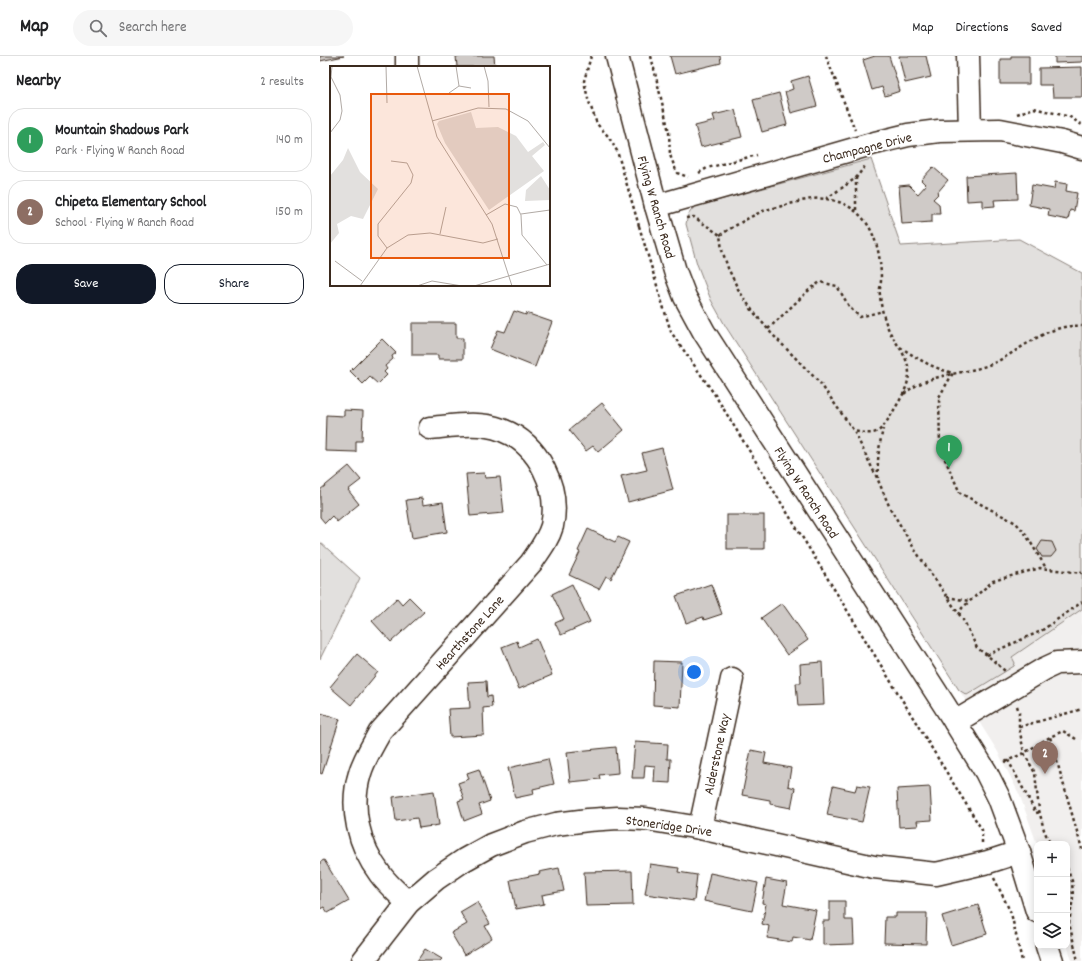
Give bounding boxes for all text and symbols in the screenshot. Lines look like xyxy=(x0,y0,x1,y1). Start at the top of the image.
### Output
search box xyxy=(73,10,353,46)
text: Map xyxy=(20,14,49,41)
icon: search xyxy=(87,17,109,39)
text: Search here xyxy=(119,17,187,39)
text: Map xyxy=(912,18,934,38)
text: Directions xyxy=(956,18,1009,38)
text: Saved xyxy=(1031,18,1062,38)
inset map xyxy=(330,66,550,286)
text: Nearby xyxy=(16,70,60,94)
text: 2 results xyxy=(260,73,304,92)
text: Mountain Shadows Park xyxy=(55,120,189,142)
street label: Champagne Drive xyxy=(821,128,914,170)
text: 1 xyxy=(29,131,31,150)
text: 140 m xyxy=(276,131,303,150)
text: Park · Flying W Ranch Road xyxy=(55,142,185,161)
street label: Flying W Ranch Road xyxy=(631,154,679,261)
text: Chipeta Elementary School xyxy=(55,192,206,214)
text: 2 xyxy=(27,203,33,222)
text: 150 m xyxy=(275,203,303,222)
text: School · Flying W Ranch Road xyxy=(55,214,194,233)
button: Save xyxy=(16,264,156,304)
button: Share xyxy=(164,264,304,304)
pin: 1 xyxy=(936,435,962,468)
street label: Flying W Ranch Road xyxy=(768,443,843,543)
street label: Hearthstone Lane xyxy=(431,591,510,675)
your location xyxy=(684,662,704,682)
street label: Alderstone Way xyxy=(700,712,736,797)
pin: 2 xyxy=(1032,741,1058,774)
street label: Stoneridge Drive xyxy=(624,811,713,843)
map controls xyxy=(1034,841,1070,949)
button: + xyxy=(1034,841,1070,877)
button: − xyxy=(1034,877,1070,913)
button: layers xyxy=(1034,913,1070,949)

